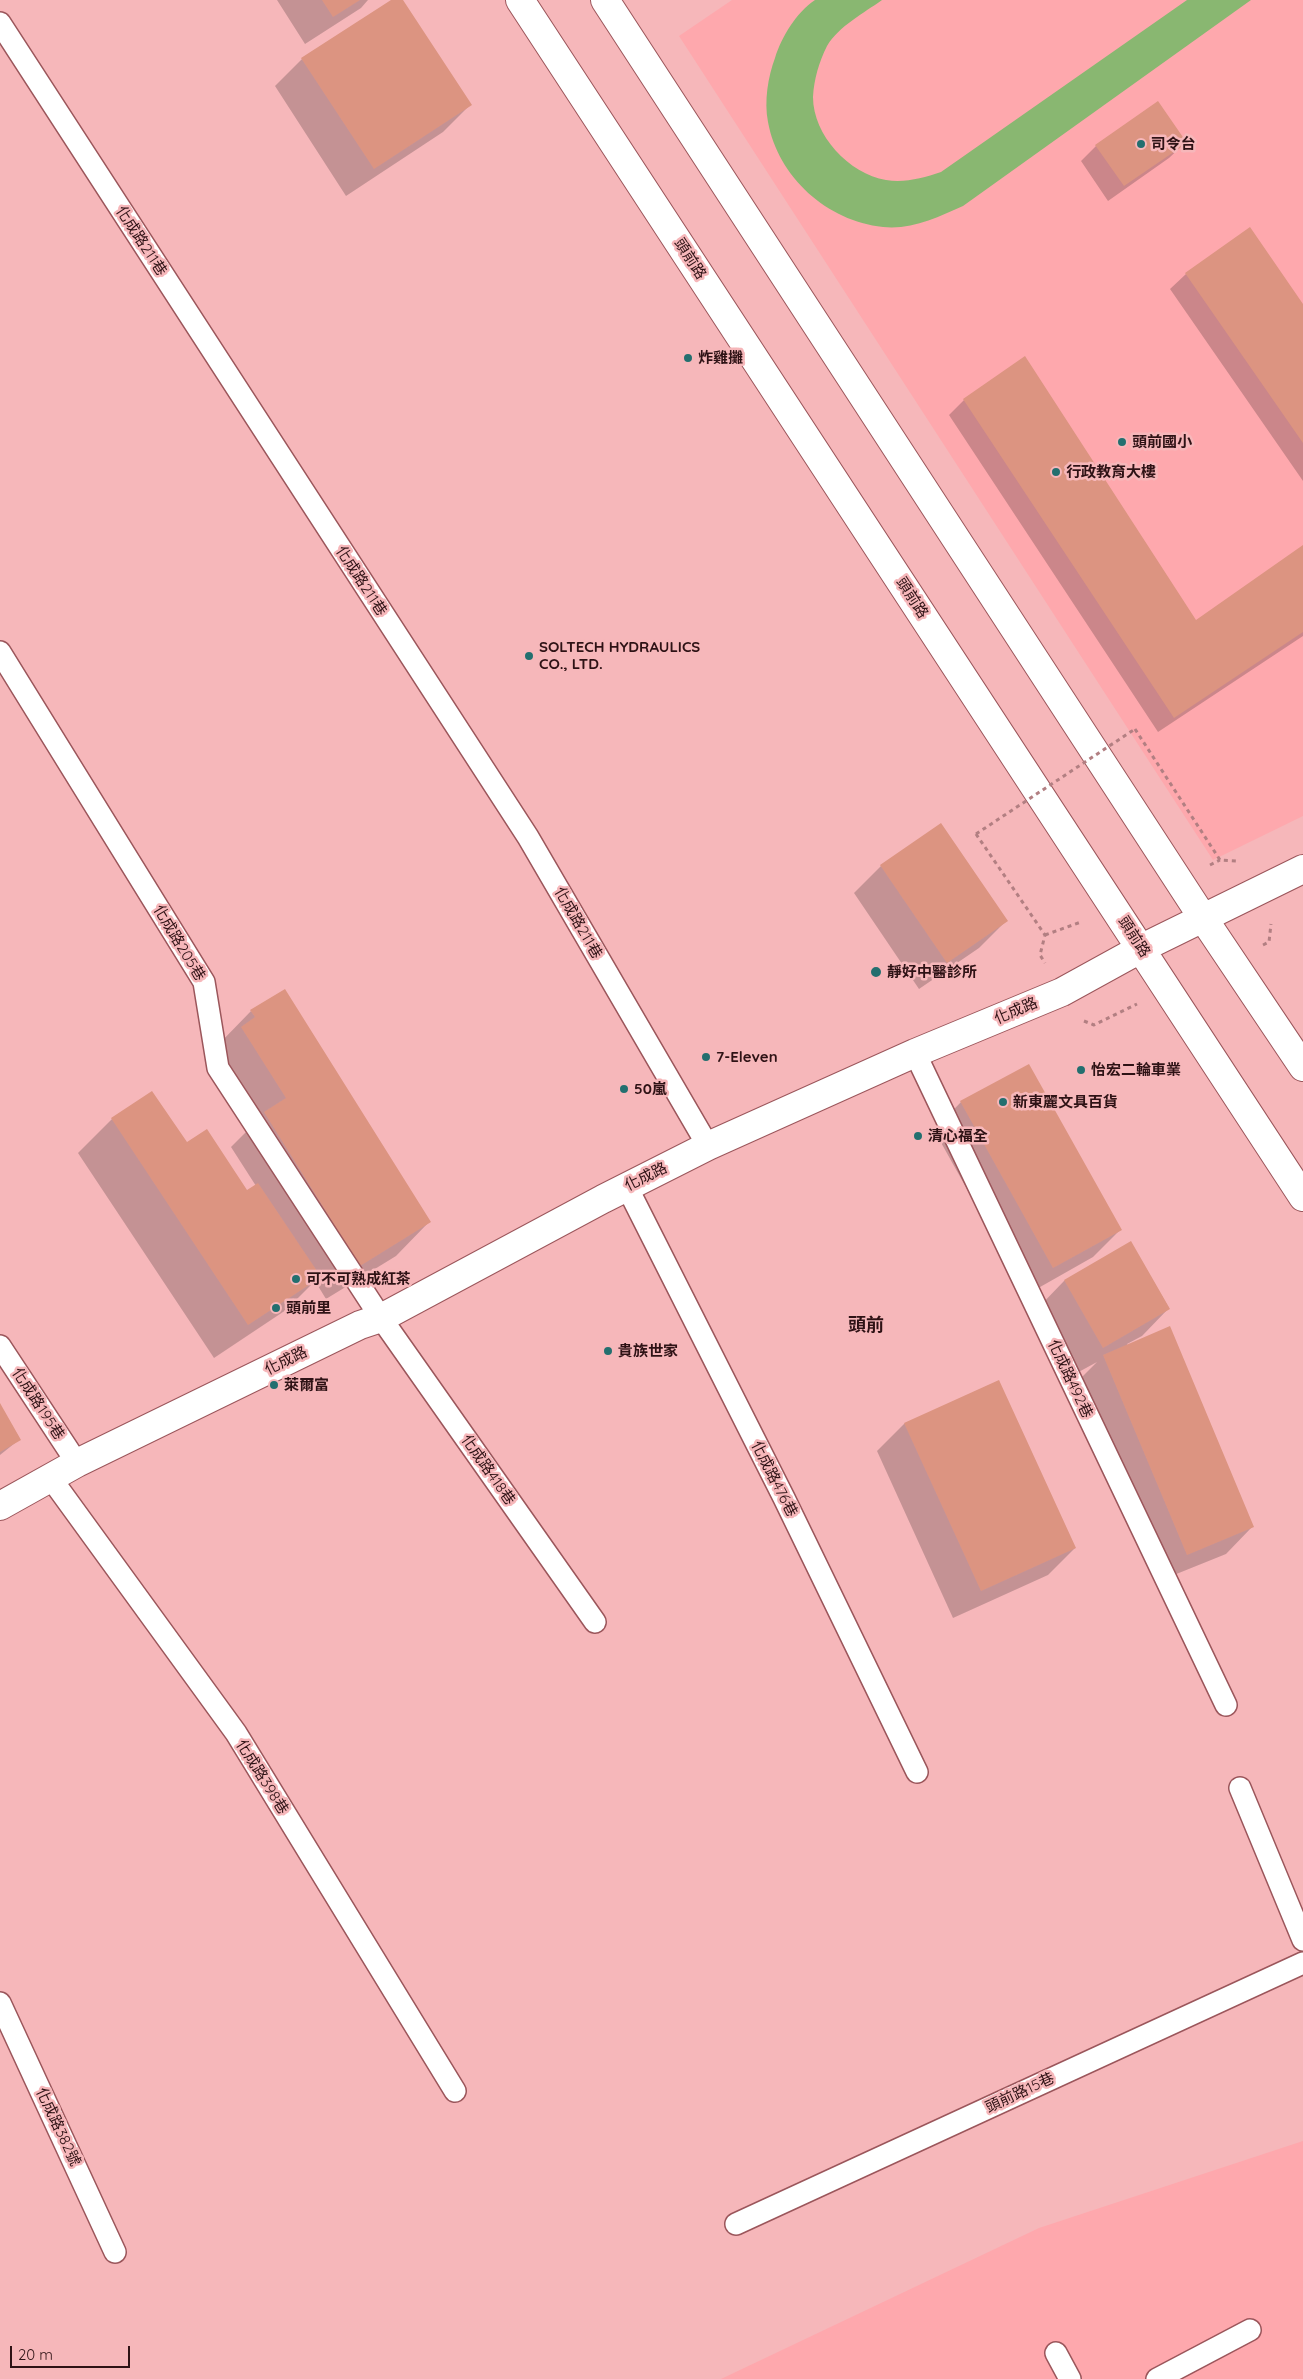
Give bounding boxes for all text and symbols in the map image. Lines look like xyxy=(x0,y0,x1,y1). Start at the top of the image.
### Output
place label: 司令台 xyxy=(1151,135,1196,153)
marker: 司令台 xyxy=(1135,138,1147,150)
street label: 化成路211巷 xyxy=(112,203,170,279)
street label: 頭前路 xyxy=(670,235,710,283)
place label: 炸雞攤 xyxy=(698,349,743,367)
marker: 炸雞攤 xyxy=(682,352,694,364)
place label: 頭前國小 xyxy=(1132,433,1192,451)
marker: 頭前國小 xyxy=(1116,436,1128,448)
place label: 行政教育大樓 xyxy=(1066,463,1156,481)
marker: 行政教育大樓 xyxy=(1050,466,1062,478)
street label: 化成路211巷 xyxy=(332,543,390,619)
street label: 頭前路 xyxy=(892,574,932,622)
place label: SOLTECH HYDRAULICS CO., LTD. xyxy=(539,638,700,673)
marker: SOLTECH HYDRAULICS CO., LTD. xyxy=(523,650,535,662)
street label: 化成路211巷 xyxy=(550,884,606,962)
street label: 化成路205巷 xyxy=(149,902,209,984)
street label: 頭前路 xyxy=(1114,913,1154,961)
place label: 靜好中醫診所 xyxy=(887,963,977,981)
marker: 靜好中醫診所 xyxy=(869,965,883,979)
street label: 化成路 xyxy=(992,994,1040,1028)
place label: 7-Eleven xyxy=(716,1048,778,1066)
marker: 7-Eleven xyxy=(700,1051,712,1063)
place label: 怡宏二輪車業 xyxy=(1091,1061,1181,1079)
marker: 怡宏二輪車業 xyxy=(1075,1064,1087,1076)
place label: 50嵐 xyxy=(634,1080,667,1098)
marker: 50嵐 xyxy=(618,1083,630,1095)
place label: 新東麗文具百貨 xyxy=(1013,1093,1118,1111)
marker: 新東麗文具百貨 xyxy=(997,1096,1009,1108)
place label: 清心福全 xyxy=(928,1127,988,1145)
marker: 清心福全 xyxy=(912,1130,924,1142)
street label: 化成路 xyxy=(622,1159,670,1195)
place label: 可不可熟成紅茶 xyxy=(306,1270,411,1288)
marker: 可不可熟成紅茶 xyxy=(290,1273,302,1285)
place label: 頭前里 xyxy=(286,1299,331,1317)
marker: 頭前里 xyxy=(270,1302,282,1314)
district label: 頭前 xyxy=(848,1315,884,1337)
street label: 化成路492巷 xyxy=(1044,1337,1096,1421)
place label: 貴族世家 xyxy=(618,1342,678,1360)
street label: 化成路 xyxy=(262,1343,310,1379)
marker: 貴族世家 xyxy=(602,1345,614,1357)
street label: 化成路195巷 xyxy=(8,1365,68,1443)
place label: 萊爾富 xyxy=(284,1376,329,1394)
marker: 萊爾富 xyxy=(268,1379,280,1391)
street label: 化成路418巷 xyxy=(457,1431,519,1509)
street label: 化成路476巷 xyxy=(747,1438,801,1520)
street label: 化成路398巷 xyxy=(232,1736,292,1818)
street label: 頭前路15巷 xyxy=(983,2069,1057,2117)
street label: 化成路382號 xyxy=(32,2085,84,2169)
scale bar xyxy=(12,2336,132,2368)
text: 20 m xyxy=(18,2345,53,2364)

